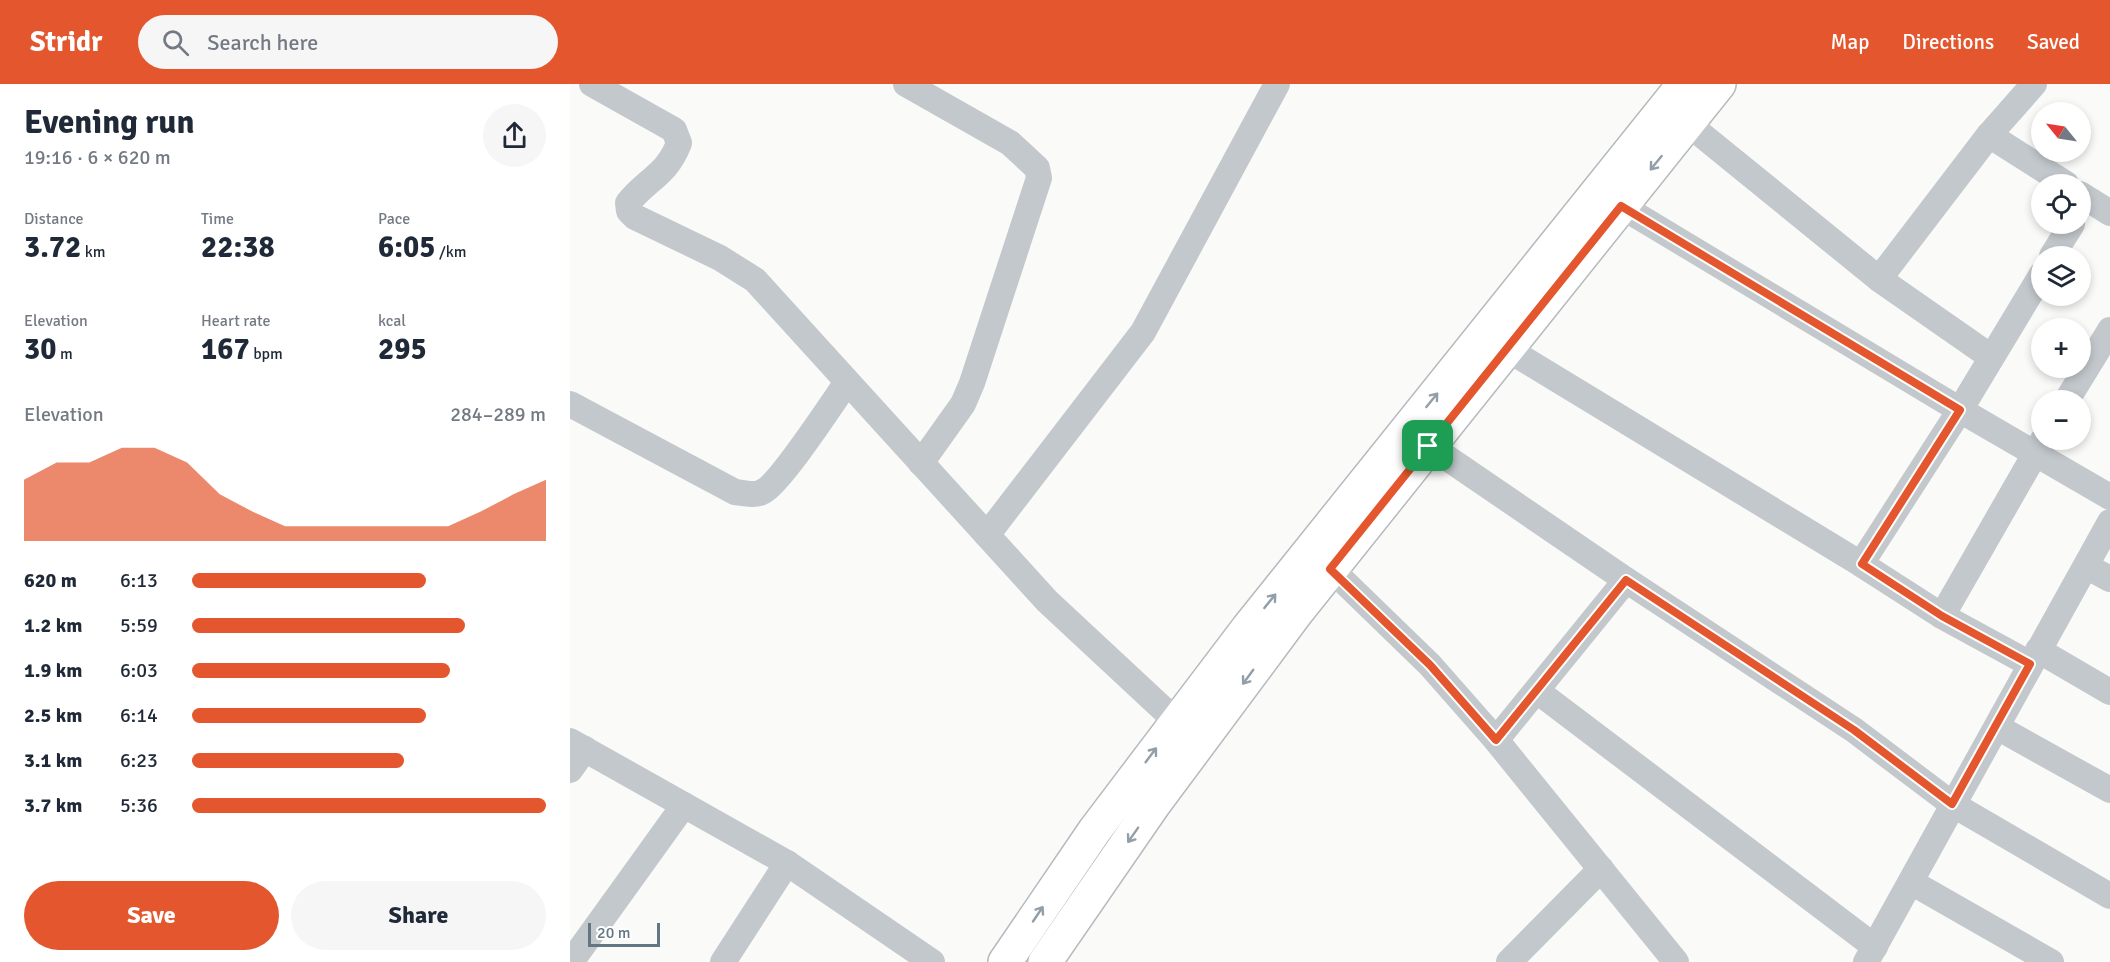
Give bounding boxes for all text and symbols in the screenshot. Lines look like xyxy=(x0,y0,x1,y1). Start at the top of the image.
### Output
search box xyxy=(138,15,558,69)
text: Stridr xyxy=(30,25,102,59)
icon: search xyxy=(159,26,192,59)
text: Search here xyxy=(207,29,318,56)
text: Map xyxy=(1831,29,1869,55)
text: Directions xyxy=(1902,29,1994,55)
text: Saved xyxy=(2027,29,2080,55)
text: Evening run xyxy=(24,102,194,143)
north arrow xyxy=(2031,102,2091,162)
map controls xyxy=(2031,102,2091,450)
button: share xyxy=(483,104,546,167)
text: 19:16 · 6 × 620 m xyxy=(24,145,171,170)
one-way arrow xyxy=(1649,154,1662,170)
button: locate xyxy=(2031,174,2091,234)
text: Distance xyxy=(24,209,84,229)
text: Time xyxy=(201,209,234,229)
text: Pace xyxy=(378,209,410,229)
text: 3.72 xyxy=(24,229,81,266)
text: 22:38 xyxy=(201,229,275,266)
text: 6:05 xyxy=(378,229,435,266)
text: km xyxy=(81,242,106,262)
text: /km xyxy=(435,242,467,262)
button: layers xyxy=(2031,246,2091,306)
text: Elevation xyxy=(24,311,88,331)
text: Heart rate xyxy=(201,311,270,331)
text: kcal xyxy=(378,311,406,331)
button: + xyxy=(2031,318,2091,378)
text: 30 xyxy=(24,331,56,368)
text: 167 xyxy=(201,331,250,368)
text: 295 xyxy=(378,331,427,368)
text: m xyxy=(56,344,73,364)
text: bpm xyxy=(250,344,283,364)
button: − xyxy=(2031,390,2091,450)
one-way arrow xyxy=(1425,392,1438,408)
text: Elevation xyxy=(24,402,104,427)
text: 284–289 m xyxy=(450,402,546,427)
pin xyxy=(1402,420,1453,471)
icon: arrive xyxy=(1411,429,1444,462)
text: 620 m xyxy=(24,568,77,593)
text: 6:13 xyxy=(120,568,158,593)
one-way arrow xyxy=(1264,593,1277,609)
text: 1.2 km xyxy=(24,613,82,638)
text: 5:59 xyxy=(120,613,158,638)
text: 1.9 km xyxy=(24,658,82,683)
text: 6:03 xyxy=(120,658,158,683)
one-way arrow xyxy=(1241,669,1254,685)
text: 2.5 km xyxy=(24,703,82,728)
text: 6:14 xyxy=(120,703,158,728)
text: 3.1 km xyxy=(24,748,82,773)
text: 6:23 xyxy=(120,748,158,773)
one-way arrow xyxy=(1145,748,1158,764)
text: 3.7 km xyxy=(24,793,82,818)
text: 5:36 xyxy=(120,793,158,818)
one-way arrow xyxy=(1127,826,1139,842)
button: Save xyxy=(24,881,279,950)
button: Share xyxy=(291,881,546,950)
one-way arrow xyxy=(1031,905,1044,922)
scale bar xyxy=(588,920,660,948)
text: 20 m xyxy=(597,923,631,943)

